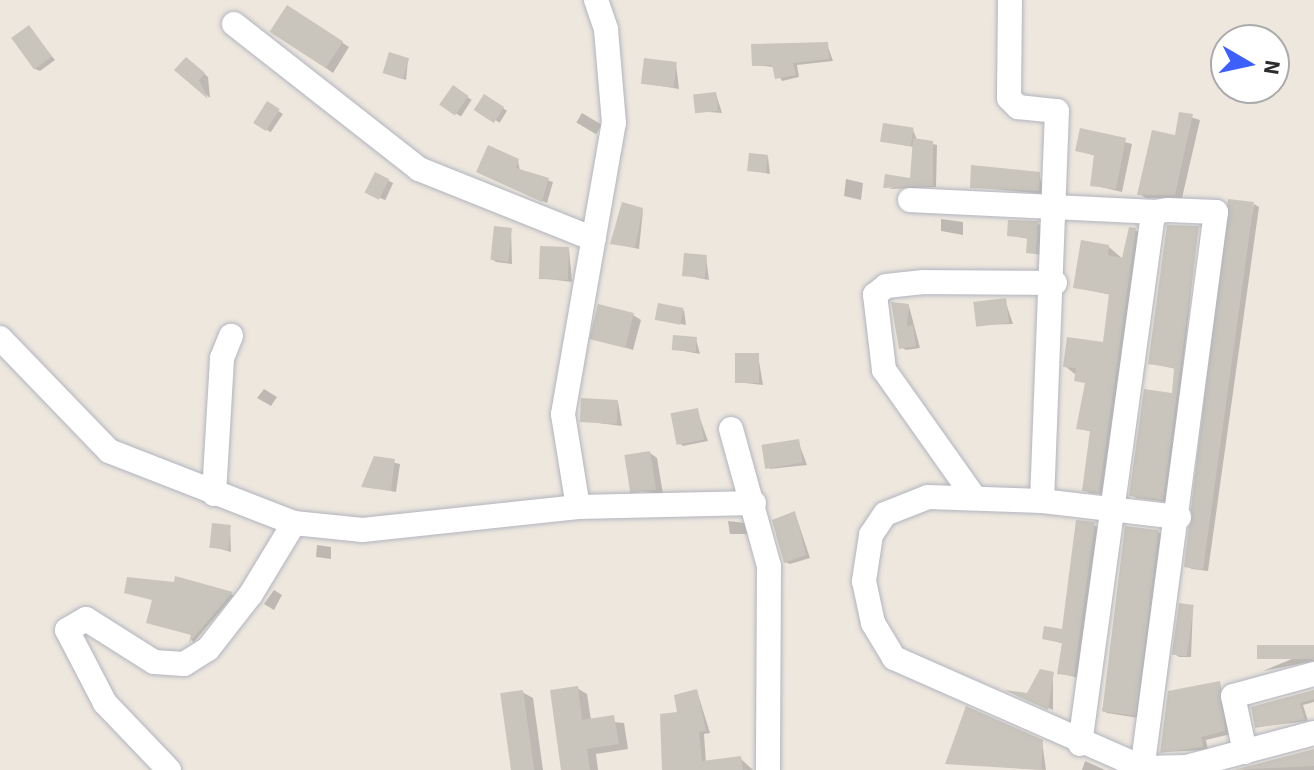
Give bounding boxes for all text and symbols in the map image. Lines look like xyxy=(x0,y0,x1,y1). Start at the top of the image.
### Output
north arrow xyxy=(1210,24,1290,104)
text: N xyxy=(1255,58,1289,77)

